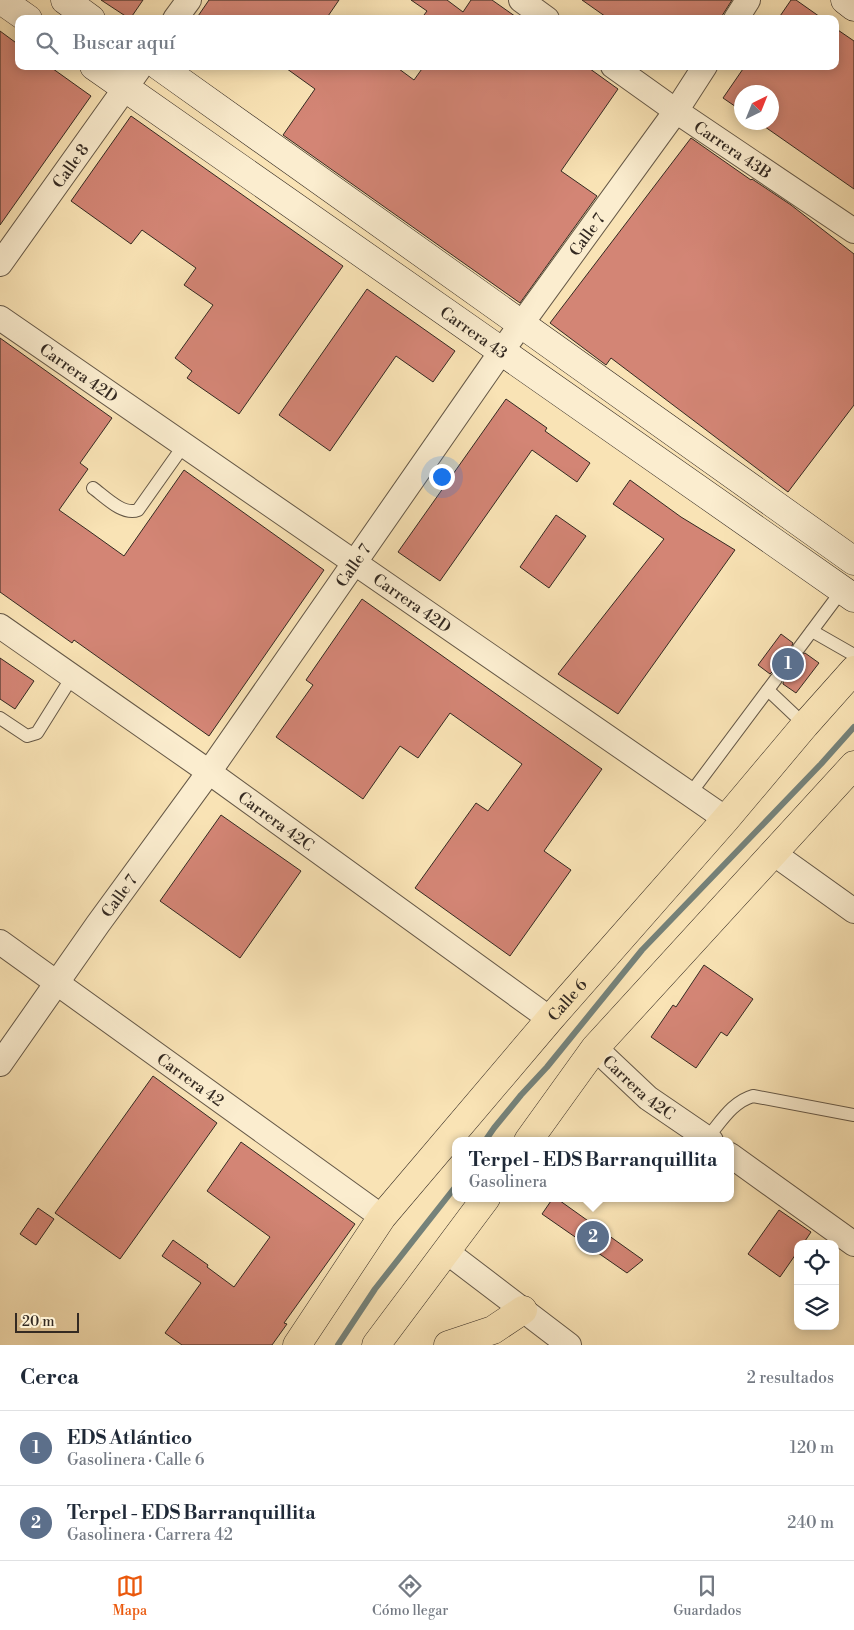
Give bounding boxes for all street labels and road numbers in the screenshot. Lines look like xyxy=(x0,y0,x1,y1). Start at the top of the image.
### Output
street label: Carrera 43B xyxy=(690,117,775,183)
street label: Calle 8 xyxy=(48,140,94,192)
street label: Calle 7 xyxy=(565,210,609,260)
street label: Carrera 43 xyxy=(436,302,511,364)
street label: Carrera 42D xyxy=(35,339,121,407)
street label: Calle 7 xyxy=(332,540,376,591)
street label: Carrera 42D xyxy=(369,569,455,637)
street label: Carrera 42C xyxy=(234,787,318,856)
street label: Calle 7 xyxy=(97,871,142,922)
street label: Calle 6 xyxy=(544,975,592,1026)
street label: Carrera 42 xyxy=(153,1049,228,1111)
street label: Carrera 42C xyxy=(598,1051,678,1124)

